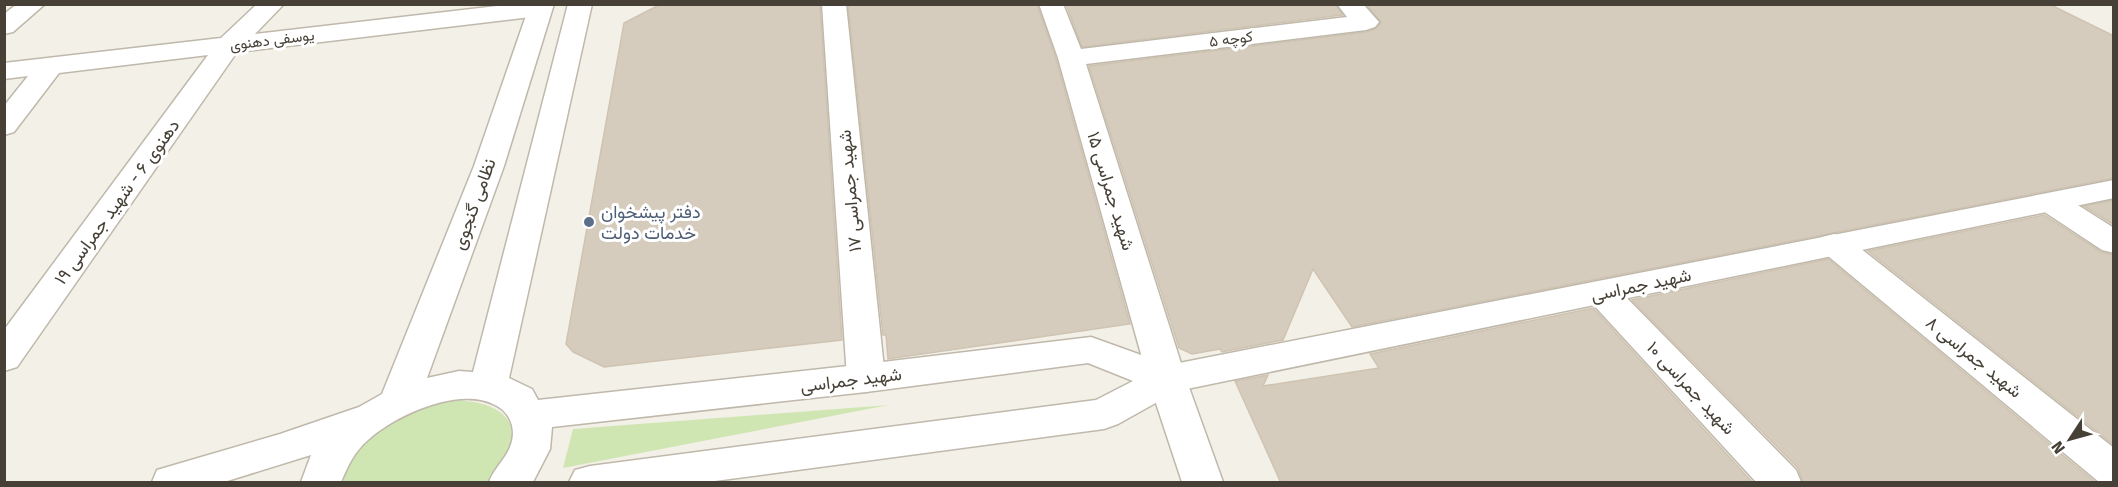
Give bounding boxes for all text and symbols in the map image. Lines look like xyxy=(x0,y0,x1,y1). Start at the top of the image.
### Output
street label: یوسفی دهنوی xyxy=(229,26,315,55)
street label: کوچه ۵ xyxy=(1208,27,1254,52)
street label: دهنوی ۶ - شهید جمراسی ۱۹ xyxy=(50,115,184,289)
street label: شهید جمراسی ۱۷ xyxy=(834,129,866,253)
street label: شهید جمراسی ۱۵ xyxy=(1083,129,1139,253)
street label: نظامی گنجوی xyxy=(447,155,501,253)
place label: دفتر پیشخوان خدمات دولت xyxy=(601,201,701,244)
marker: دفتر پیشخوان خدمات دولت xyxy=(582,215,596,229)
street label: شهید جمراسی xyxy=(1589,264,1693,306)
street label: شهید جمراسی ۸ xyxy=(1921,311,2027,403)
street label: شهید جمراسی ۱۰ xyxy=(1642,337,1740,439)
street label: شهید جمراسی xyxy=(799,363,903,397)
north arrow xyxy=(2040,409,2100,469)
text: N xyxy=(2047,438,2069,457)

